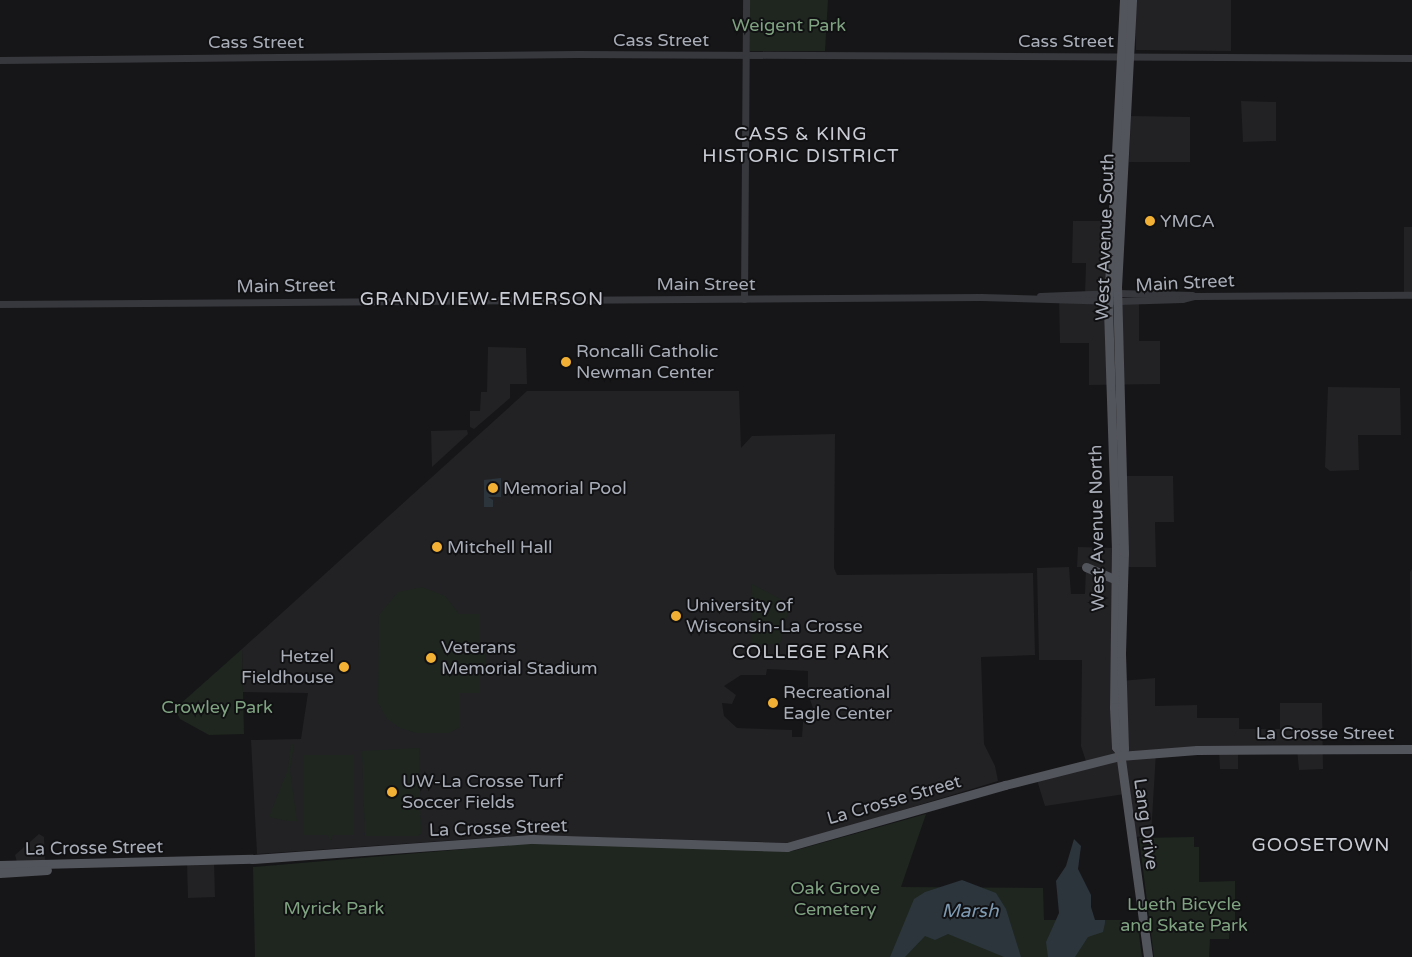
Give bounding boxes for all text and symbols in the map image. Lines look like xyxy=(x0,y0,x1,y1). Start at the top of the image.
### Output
park label: Weigent Park xyxy=(732,14,846,36)
street label: Cass Street xyxy=(613,29,709,51)
street label: Cass Street xyxy=(1018,30,1114,52)
street label: Cass Street xyxy=(208,31,304,53)
district label: CASS & KING HISTORIC DISTRICT xyxy=(700,124,902,168)
street label: West Avenue South xyxy=(1091,153,1119,321)
place label: YMCA xyxy=(1160,210,1215,232)
marker: YMCA xyxy=(1144,215,1156,227)
street label: Main Street xyxy=(1135,270,1235,296)
street label: Main Street xyxy=(656,273,756,295)
street label: Main Street xyxy=(236,274,336,298)
district label: GRANDVIEW-EMERSON xyxy=(358,289,606,311)
place label: Roncalli Catholic Newman Center xyxy=(576,341,718,384)
marker: Roncalli Catholic Newman Center xyxy=(560,356,572,368)
street label: West Avenue North xyxy=(1085,444,1109,612)
place label: Memorial Pool xyxy=(503,477,627,499)
marker: Memorial Pool xyxy=(487,482,499,494)
place label: Mitchell Hall xyxy=(447,536,552,558)
marker: Mitchell Hall xyxy=(431,541,443,553)
place label: University of Wisconsin-La Crosse xyxy=(686,595,863,638)
marker: University of Wisconsin-La Crosse xyxy=(670,610,682,622)
place label: Veterans Memorial Stadium xyxy=(441,637,597,680)
district label: COLLEGE PARK xyxy=(731,642,891,664)
place label: Hetzel Fieldhouse xyxy=(241,646,334,689)
marker: Veterans Memorial Stadium xyxy=(425,652,437,664)
marker: Hetzel Fieldhouse xyxy=(338,661,350,673)
place label: Recreational Eagle Center xyxy=(783,682,892,724)
park label: Crowley Park xyxy=(161,696,273,718)
marker: Recreational Eagle Center xyxy=(767,697,779,709)
street label: La Crosse Street xyxy=(1256,722,1394,744)
place label: UW-La Crosse Turf Soccer Fields xyxy=(402,771,563,814)
street label: La Crosse Street xyxy=(824,771,964,829)
street label: Lang Drive xyxy=(1129,777,1163,871)
marker: UW-La Crosse Turf Soccer Fields xyxy=(386,786,398,798)
street label: La Crosse Street xyxy=(428,815,568,841)
district label: GOOSETOWN xyxy=(1250,835,1392,857)
street label: La Crosse Street xyxy=(24,836,164,860)
park label: Oak Grove Cemetery xyxy=(790,878,880,921)
park label: Lueth Bicycle and Skate Park xyxy=(1120,894,1248,936)
park label: Myrick Park xyxy=(284,897,384,919)
water label: Marsh xyxy=(942,901,998,923)

